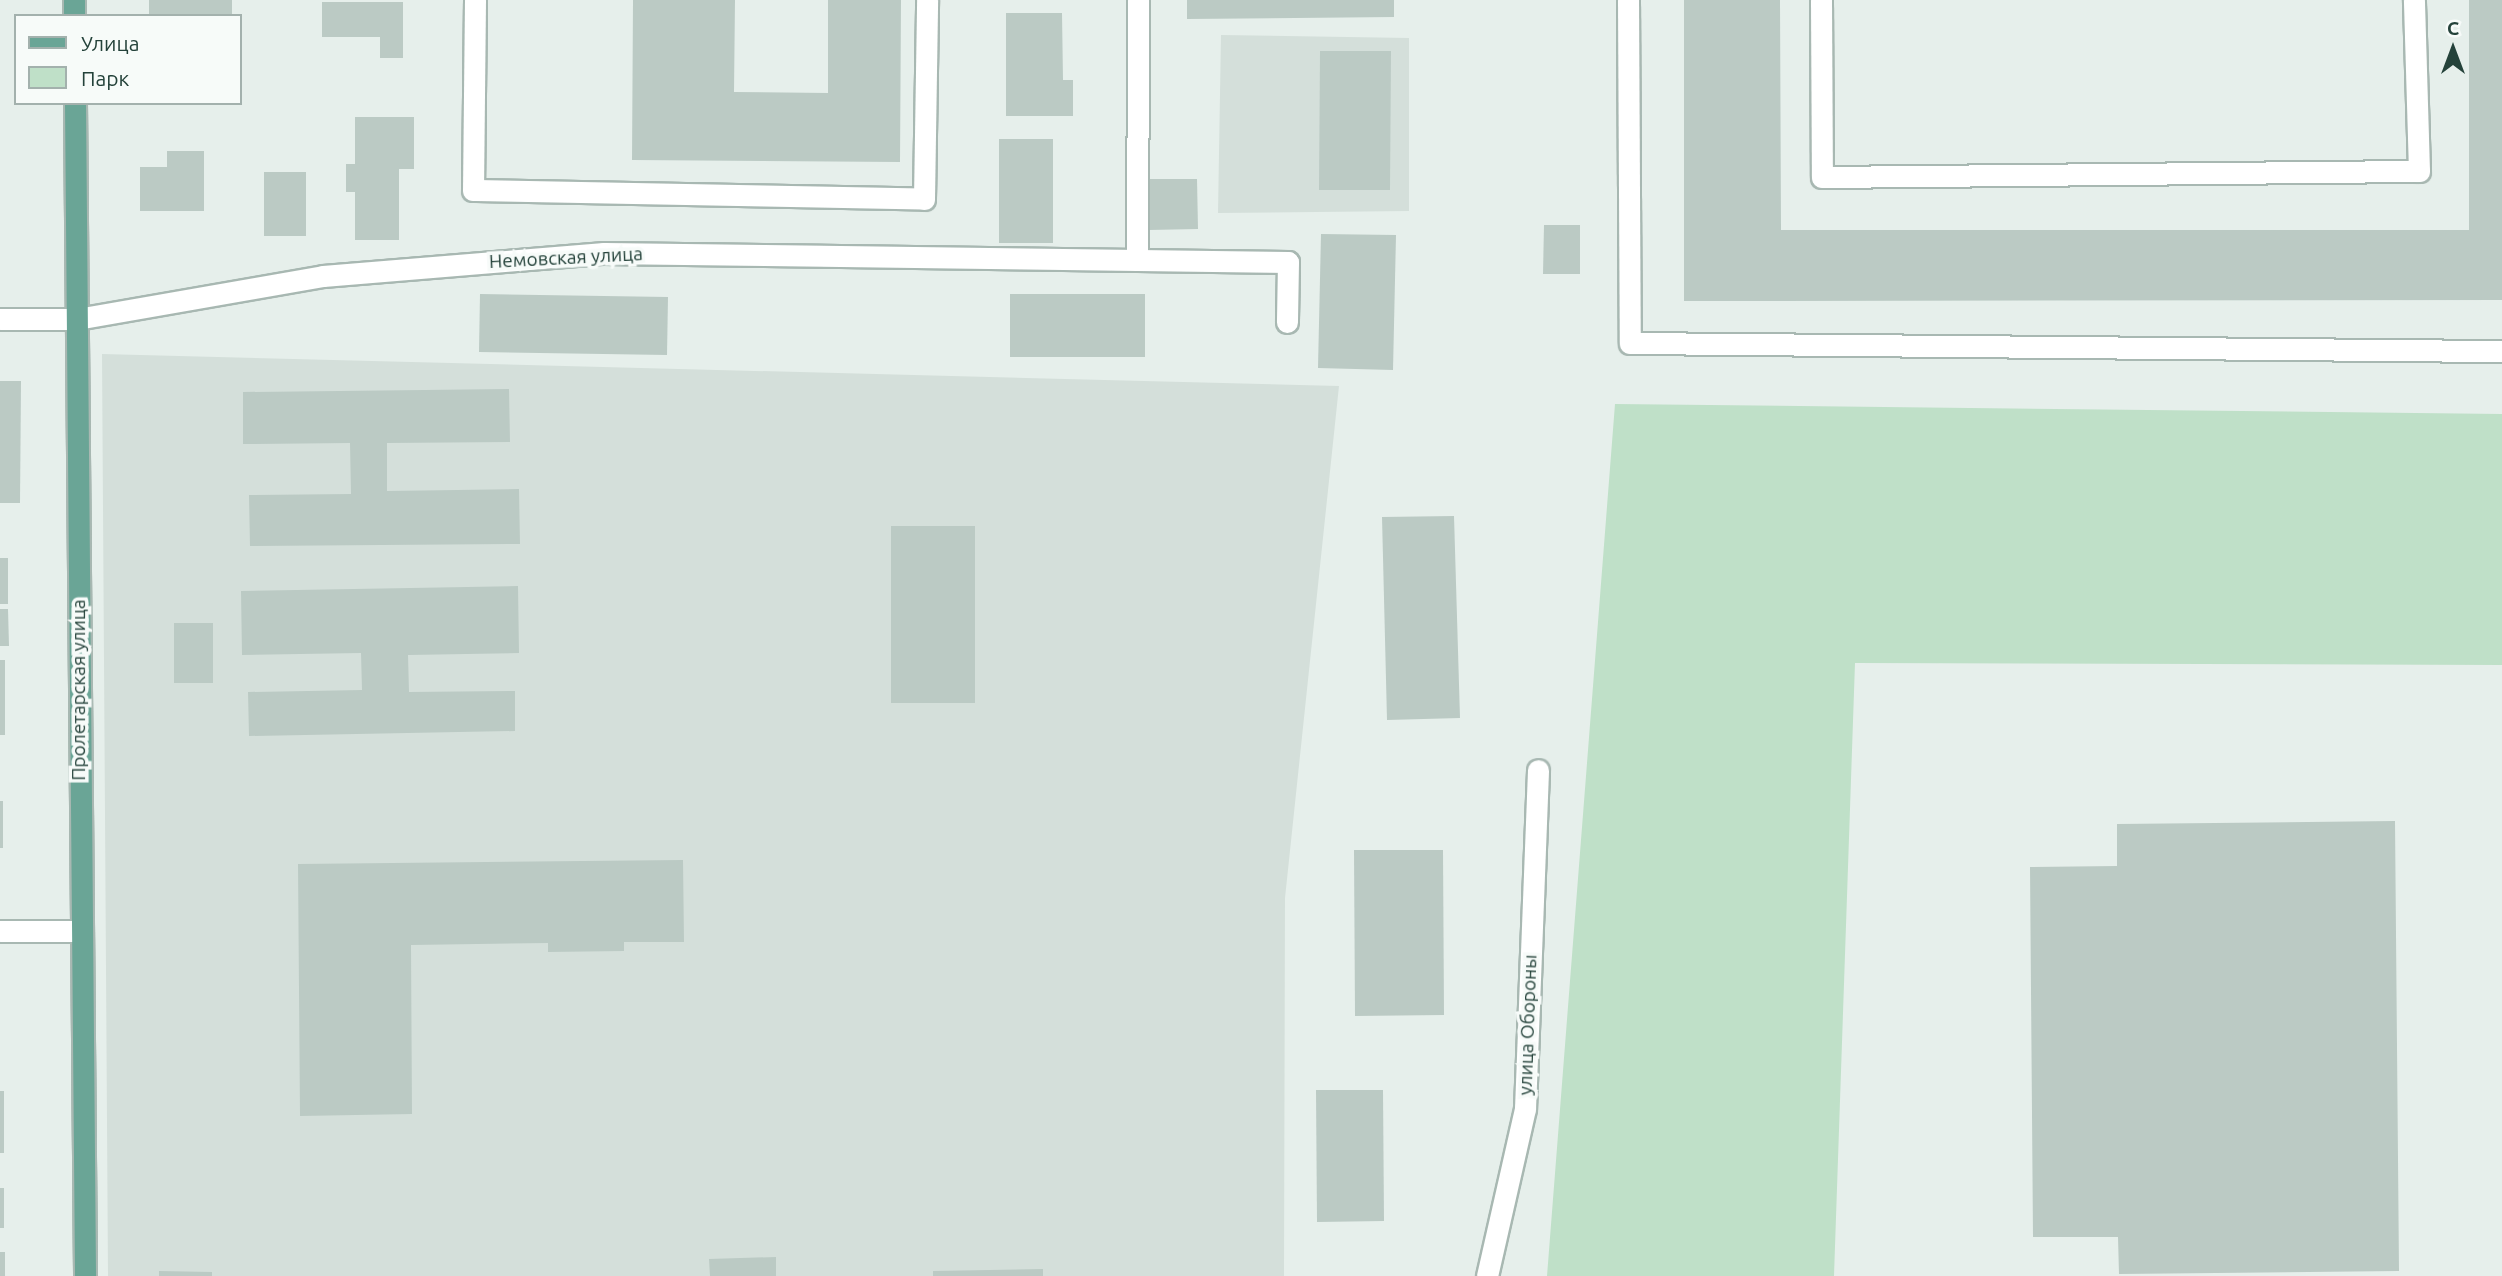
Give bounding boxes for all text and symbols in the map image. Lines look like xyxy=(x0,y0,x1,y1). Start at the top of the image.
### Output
legend xyxy=(14,14,242,105)
north arrow xyxy=(2418,14,2488,84)
text: С xyxy=(2447,17,2459,39)
text: Улица xyxy=(81,31,139,55)
text: Парк xyxy=(81,66,129,90)
street label: Немовская улица xyxy=(488,243,644,273)
street label: Пролетарская улица xyxy=(68,599,90,781)
street label: улица Обороны xyxy=(1514,954,1542,1096)

